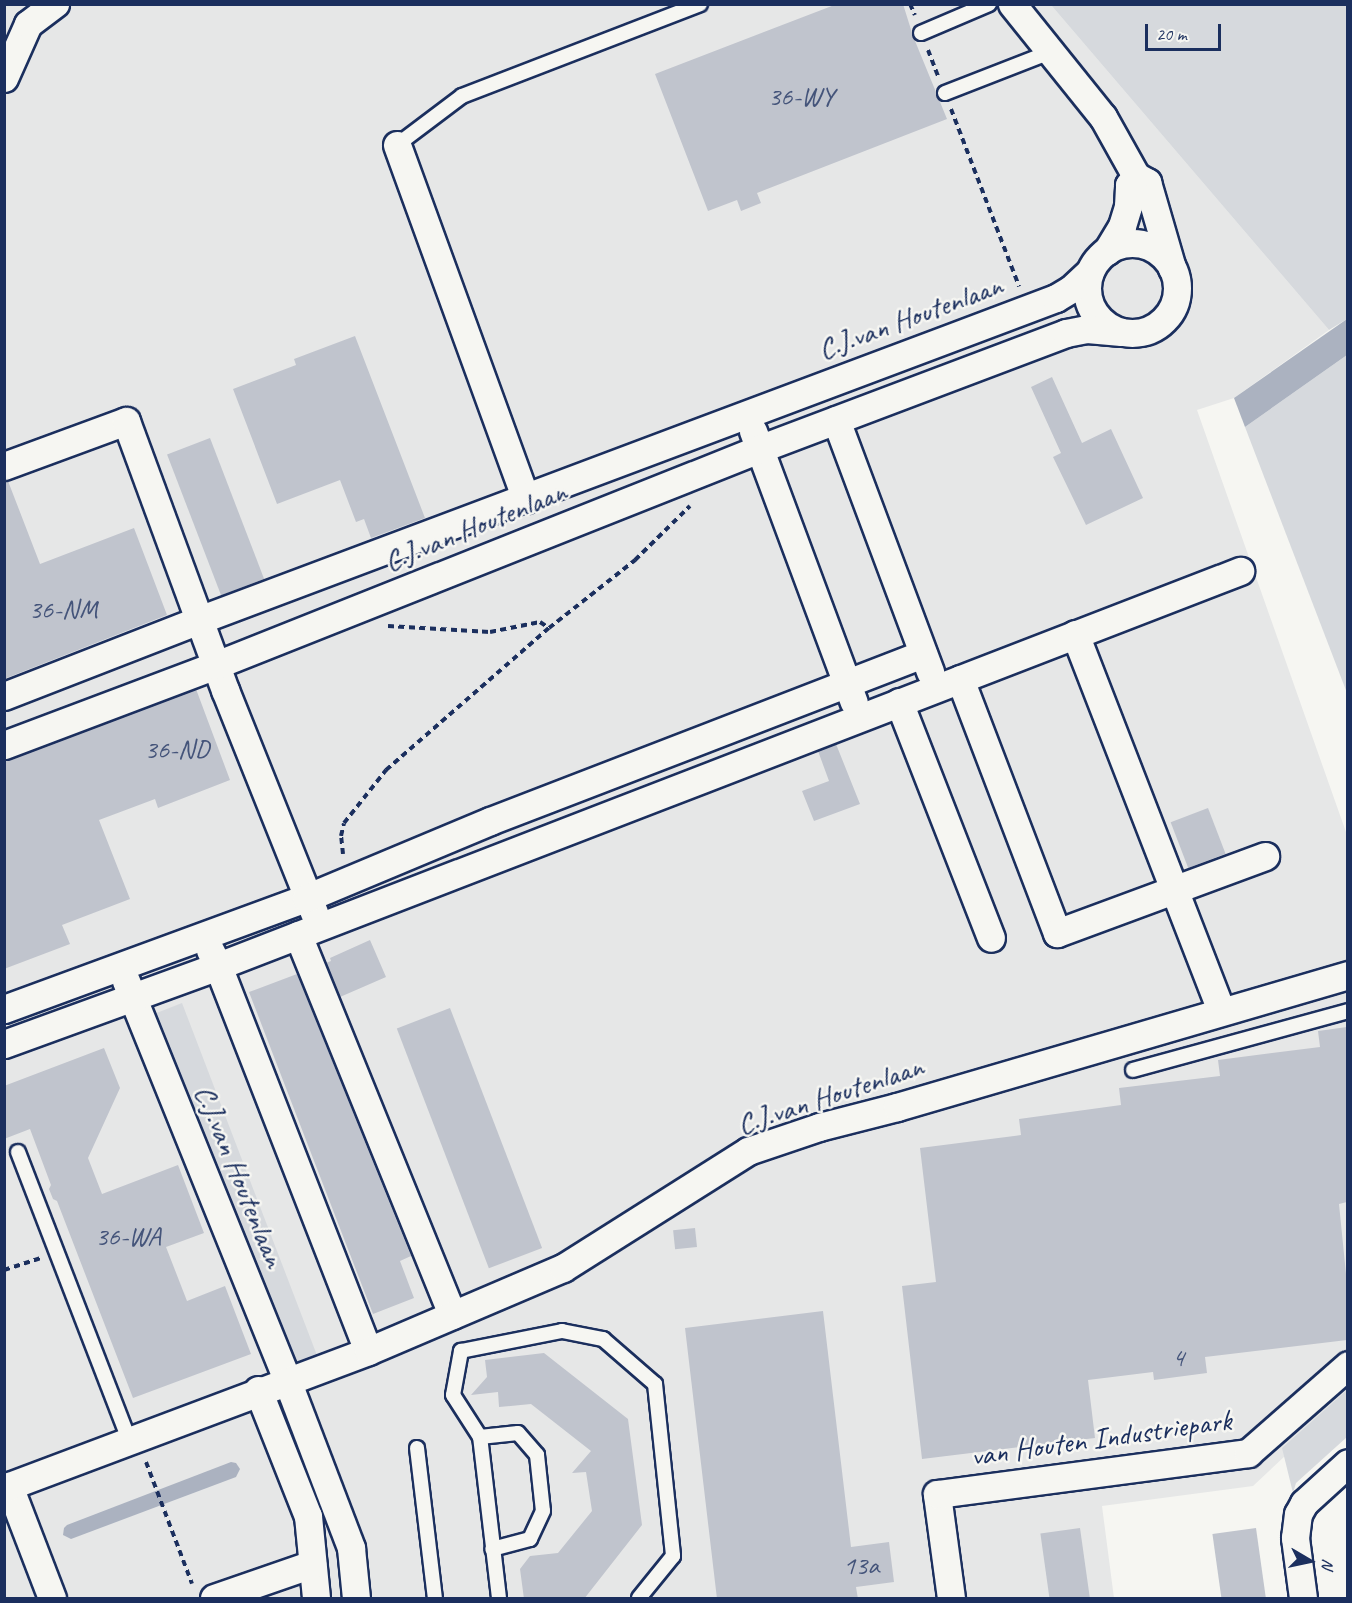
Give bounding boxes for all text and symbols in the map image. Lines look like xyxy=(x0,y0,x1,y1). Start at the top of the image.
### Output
scale bar xyxy=(1148,12,1224,50)
text: 20 m xyxy=(1156,23,1187,45)
house number: 36-WY xyxy=(768,81,834,113)
street label: C.J.van Houtenlaan xyxy=(813,267,1007,367)
street label: C.J.van Houtenlaan xyxy=(378,473,572,579)
house number: 36-NM xyxy=(29,594,97,626)
house number: 36-ND xyxy=(145,734,209,766)
street label: C.J.van Houtenlaan xyxy=(732,1048,928,1142)
street label: C.J.van Houtenlaan xyxy=(187,1079,293,1273)
house number: 36-WA xyxy=(95,1221,161,1253)
house number: 4 xyxy=(1172,1342,1184,1374)
street label: van Houten Industriepark xyxy=(968,1402,1234,1474)
north arrow xyxy=(1280,1531,1340,1591)
house number: 13a xyxy=(843,1550,879,1582)
text: N xyxy=(1317,1557,1338,1570)

